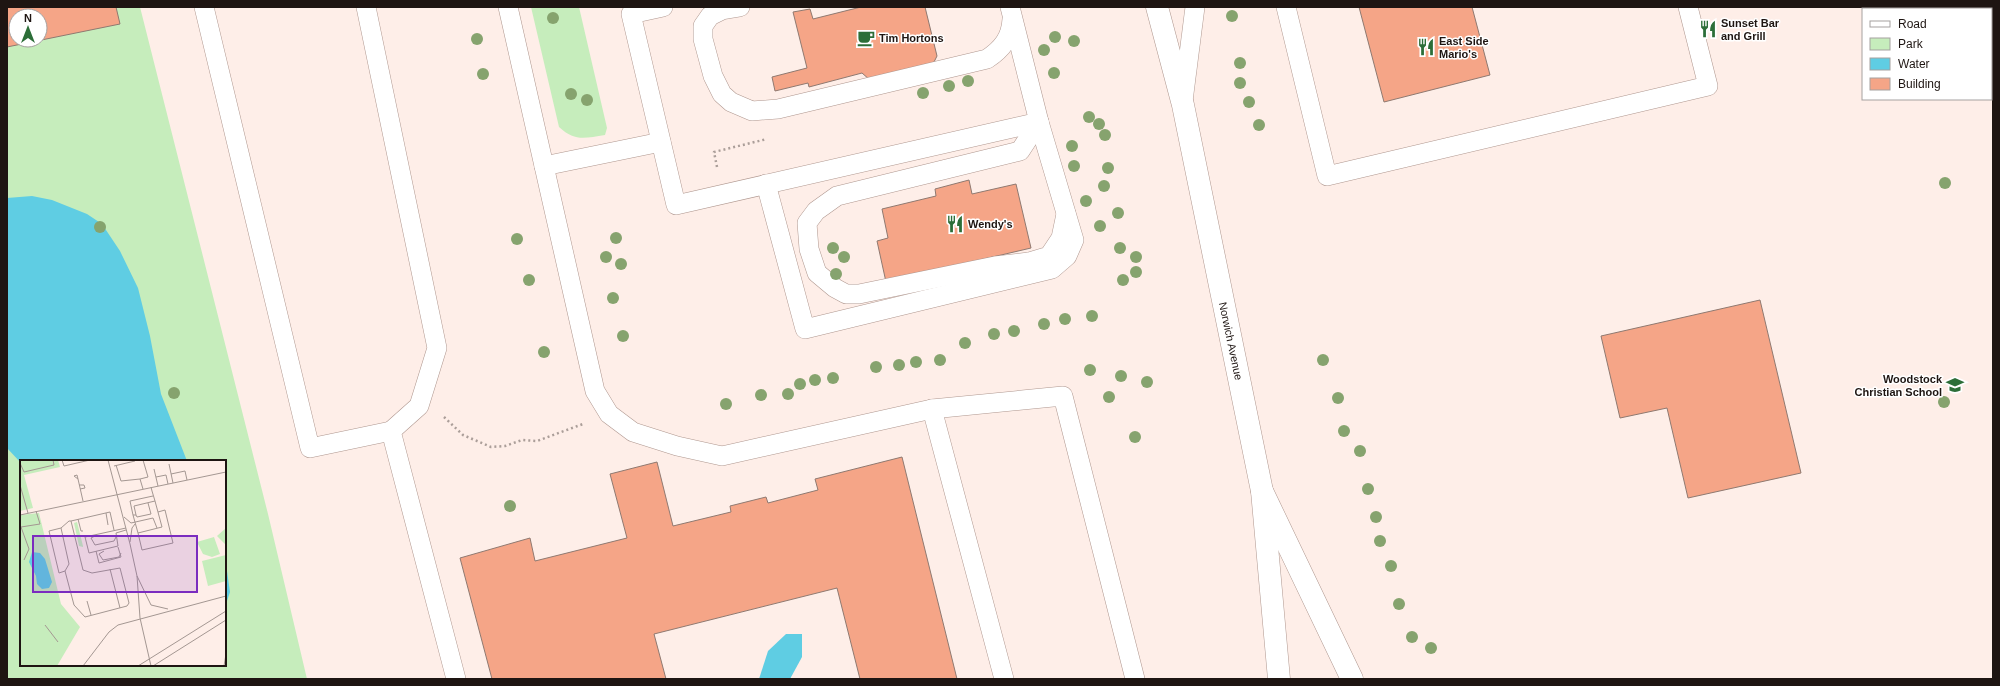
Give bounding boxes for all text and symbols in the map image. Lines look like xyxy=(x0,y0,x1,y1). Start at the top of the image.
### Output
north arrow xyxy=(8,8,48,48)
legend xyxy=(1862,8,1992,100)
text: N xyxy=(24,12,32,24)
place label: Sunset Bar and Grill xyxy=(1721,17,1780,42)
text: Road xyxy=(1898,17,1927,31)
restaurant icon: Sunset Bar and Grill xyxy=(1698,19,1718,39)
cafe icon: Tim Hortons xyxy=(856,28,876,48)
place label: Tim Hortons xyxy=(879,32,944,44)
place label: East Side Mario's xyxy=(1439,35,1489,60)
restaurant icon: East Side Mario's xyxy=(1416,37,1436,57)
text: Park xyxy=(1898,37,1924,51)
text: Water xyxy=(1898,57,1930,71)
text: Building xyxy=(1898,77,1941,91)
restaurant icon: Wendy's xyxy=(945,214,965,234)
place label: Wendy's xyxy=(968,218,1013,230)
street label: Norwich Avenue xyxy=(1217,301,1245,381)
place label: Woodstock Christian School xyxy=(1855,373,1943,398)
school or university icon: Woodstock Christian School xyxy=(1945,375,1965,395)
inset map xyxy=(20,460,226,666)

